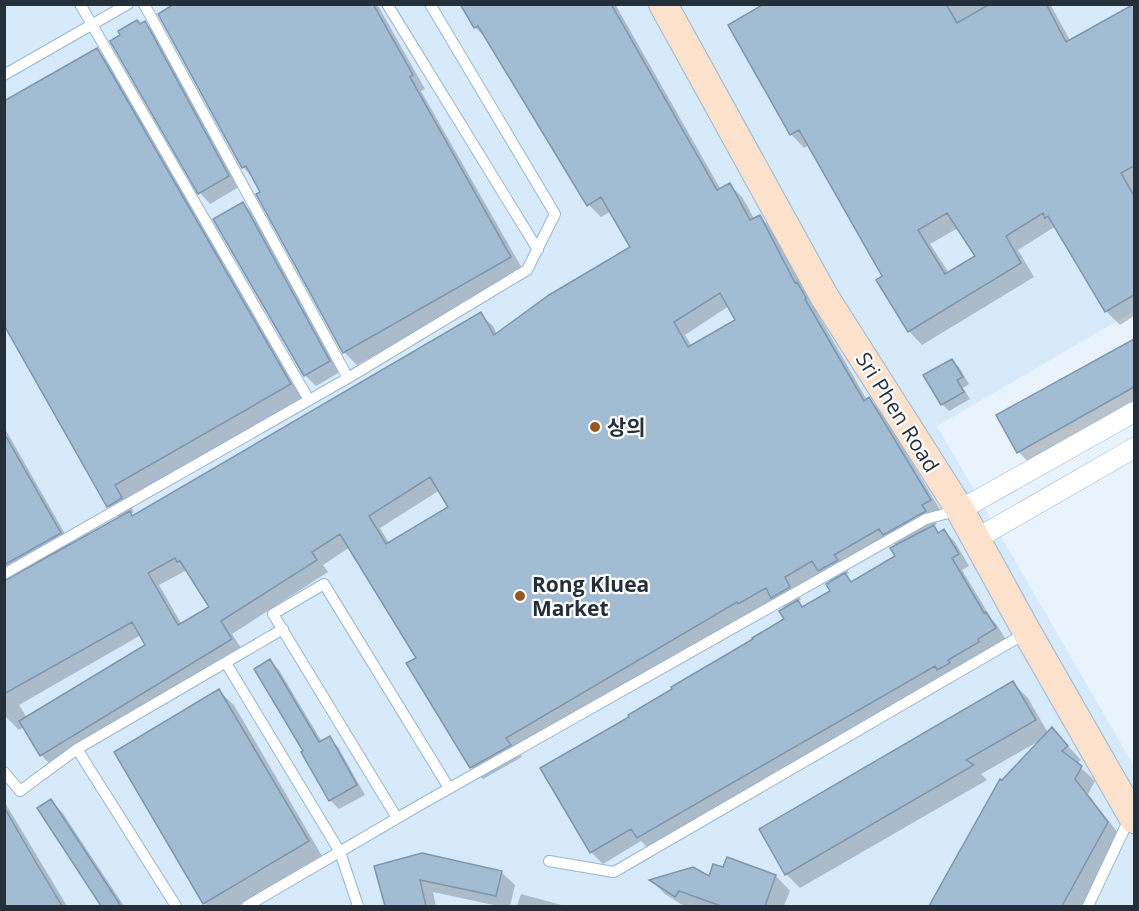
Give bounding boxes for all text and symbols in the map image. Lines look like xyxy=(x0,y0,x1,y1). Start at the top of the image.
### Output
street label: Sri Phen Road xyxy=(850,347,946,477)
place label: 상의 xyxy=(607,413,646,441)
marker: 상의 xyxy=(588,420,602,434)
place label: Rong Kluea Market xyxy=(532,570,649,622)
marker: Rong Kluea Market xyxy=(513,589,527,603)

